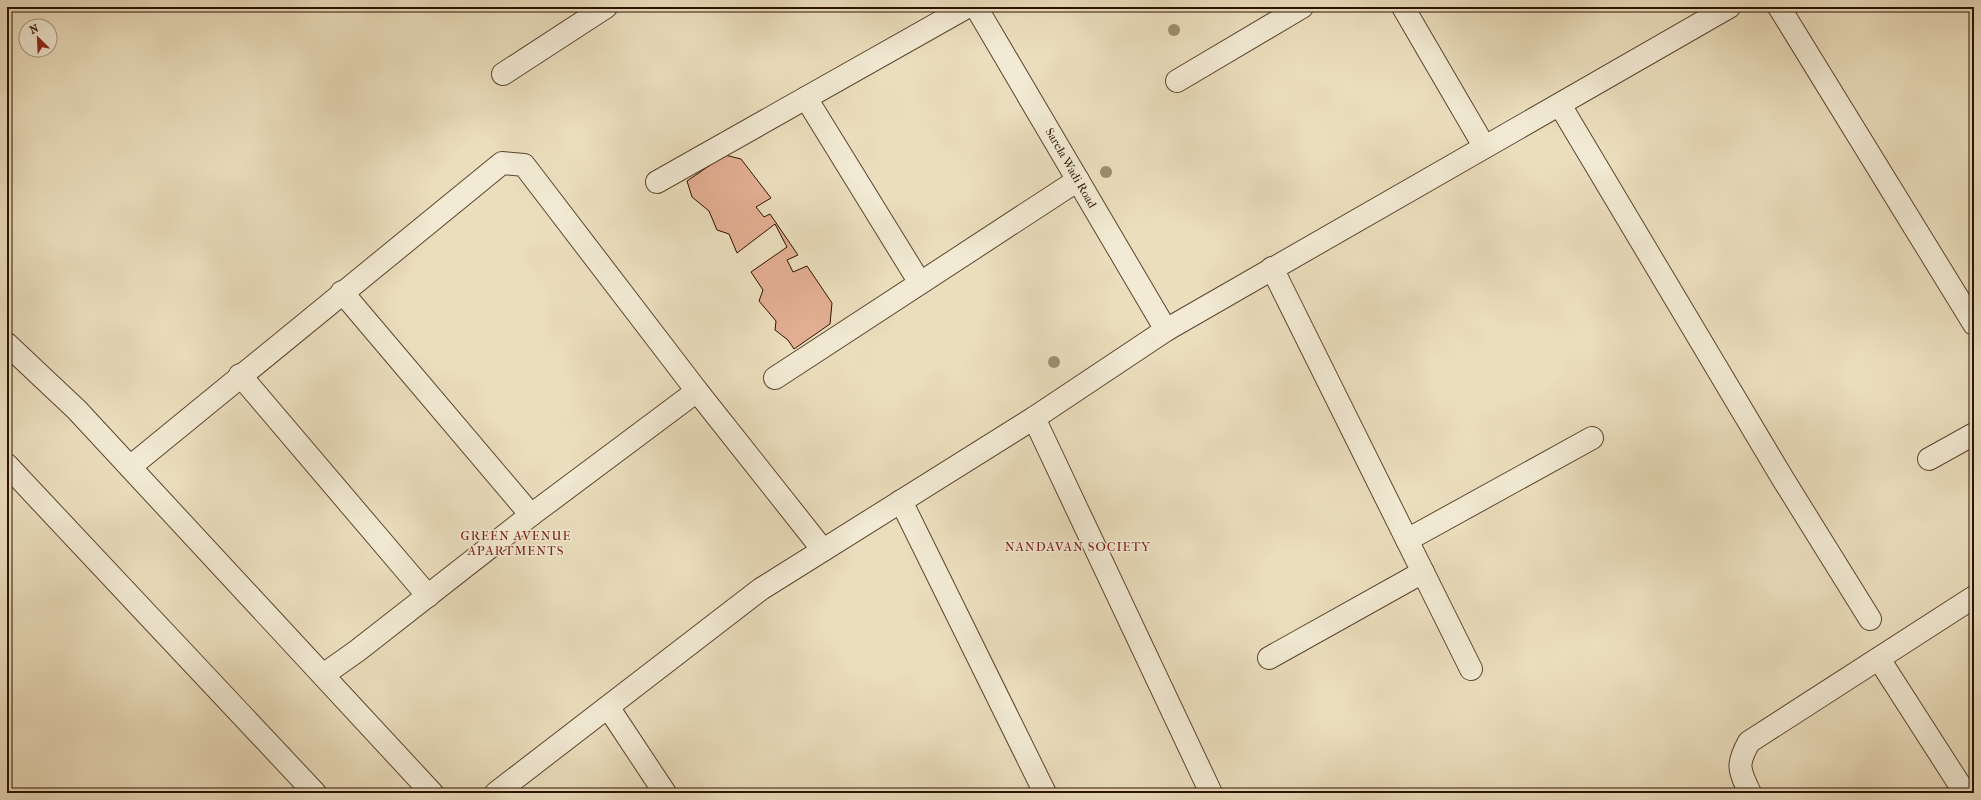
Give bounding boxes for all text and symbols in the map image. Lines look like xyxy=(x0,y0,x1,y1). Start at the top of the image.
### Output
north arrow xyxy=(18,18,58,58)
text: N xyxy=(28,21,41,37)
street label: Sarela Wadi Road xyxy=(1042,126,1100,211)
district label: GREEN AVENUE APARTMENTS xyxy=(460,528,572,558)
district label: NANDAVAN SOCIETY xyxy=(1005,539,1151,554)

